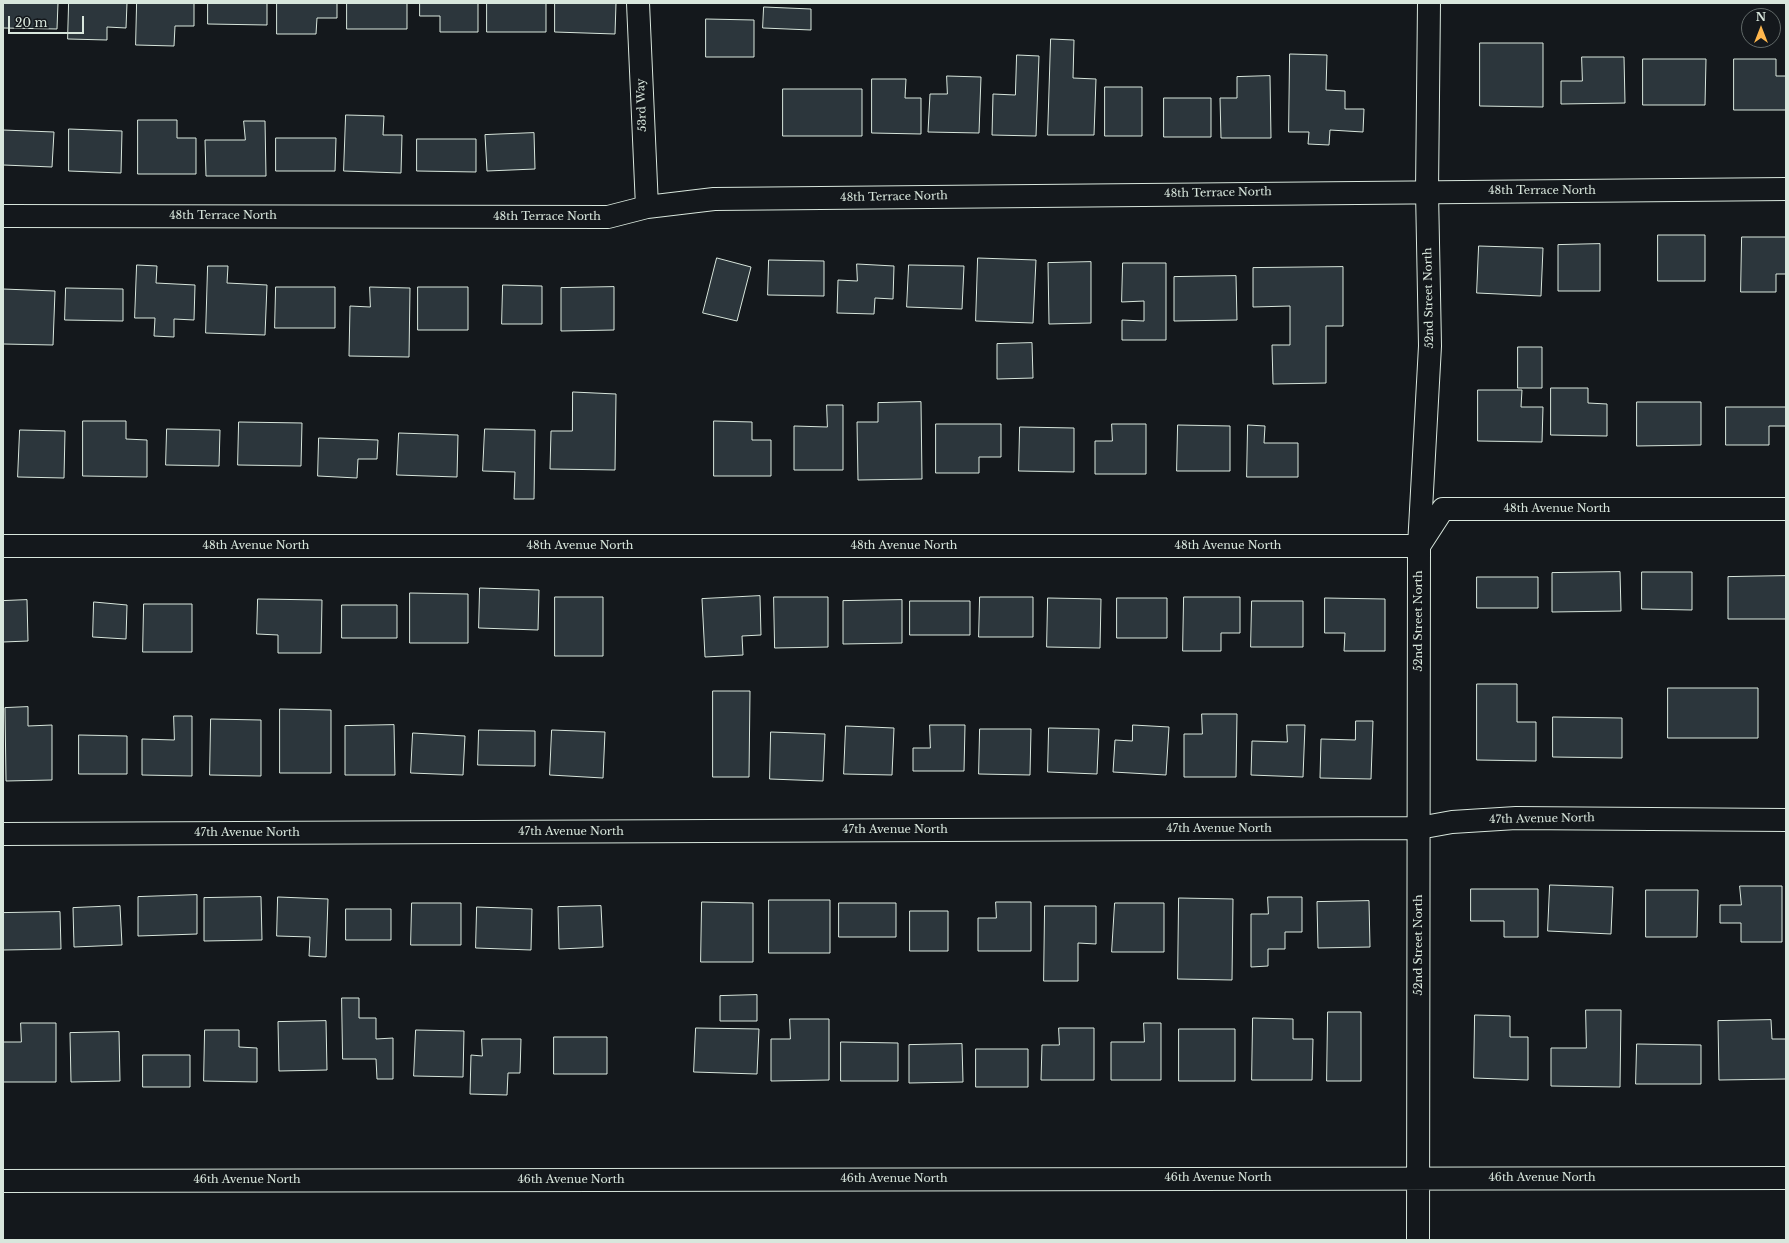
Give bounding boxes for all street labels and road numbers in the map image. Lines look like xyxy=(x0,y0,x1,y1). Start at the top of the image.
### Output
street label: 53rd Way xyxy=(634,78,650,132)
street label: 48th Terrace North xyxy=(1488,184,1596,198)
street label: 48th Terrace North xyxy=(1164,185,1272,201)
street label: 48th Terrace North xyxy=(840,189,948,205)
street label: 48th Terrace North xyxy=(169,209,277,223)
street label: 48th Terrace North xyxy=(493,210,601,224)
street label: 52nd Street North xyxy=(1422,247,1436,349)
street label: 48th Avenue North xyxy=(1504,502,1610,516)
street label: 48th Avenue North xyxy=(203,539,309,553)
street label: 48th Avenue North xyxy=(527,539,633,553)
street label: 48th Avenue North xyxy=(851,539,957,553)
street label: 48th Avenue North xyxy=(1175,539,1281,553)
street label: 52nd Street North xyxy=(1412,570,1426,672)
street label: 47th Avenue North xyxy=(1489,811,1595,827)
street label: 47th Avenue North xyxy=(1166,822,1272,836)
street label: 47th Avenue North xyxy=(842,823,948,837)
street label: 47th Avenue North xyxy=(518,825,624,839)
street label: 47th Avenue North xyxy=(194,826,300,840)
street label: 52nd Street North xyxy=(1412,894,1426,996)
street label: 46th Avenue North xyxy=(1164,1171,1272,1185)
street label: 46th Avenue North xyxy=(1488,1171,1596,1185)
street label: 46th Avenue North xyxy=(840,1172,948,1186)
street label: 46th Avenue North xyxy=(193,1173,301,1187)
street label: 46th Avenue North xyxy=(517,1173,625,1187)

